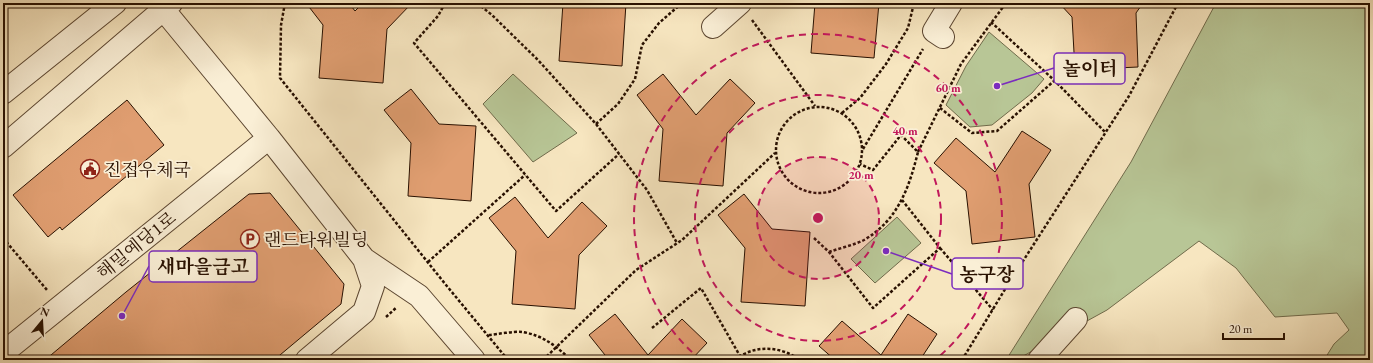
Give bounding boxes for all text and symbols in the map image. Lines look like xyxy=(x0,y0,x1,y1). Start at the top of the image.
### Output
callout: 놀이터 xyxy=(1054,53,1125,84)
text: 놀이터 xyxy=(1062,56,1118,81)
text: 60 m xyxy=(935,80,961,96)
text: 40 m xyxy=(892,123,918,139)
public building icon: 진접우체국 xyxy=(79,158,101,180)
place label: 진접우체국 xyxy=(104,158,191,181)
text: 20 m xyxy=(848,167,874,183)
street label: 해밀예당1로 xyxy=(92,206,180,284)
centre of rings xyxy=(811,211,825,225)
parking icon: 랜드타워빌딩 xyxy=(239,228,261,250)
place label: 랜드타워빌딩 xyxy=(264,228,368,251)
callout: 새마을금고 xyxy=(149,251,257,282)
text: 새마을금고 xyxy=(157,254,250,279)
callout: 농구장 xyxy=(952,258,1023,289)
text: 농구장 xyxy=(959,262,1015,287)
north arrow xyxy=(22,301,62,341)
text: N xyxy=(39,303,52,320)
scale bar xyxy=(1223,315,1284,341)
text: 20 m xyxy=(1229,321,1253,337)

